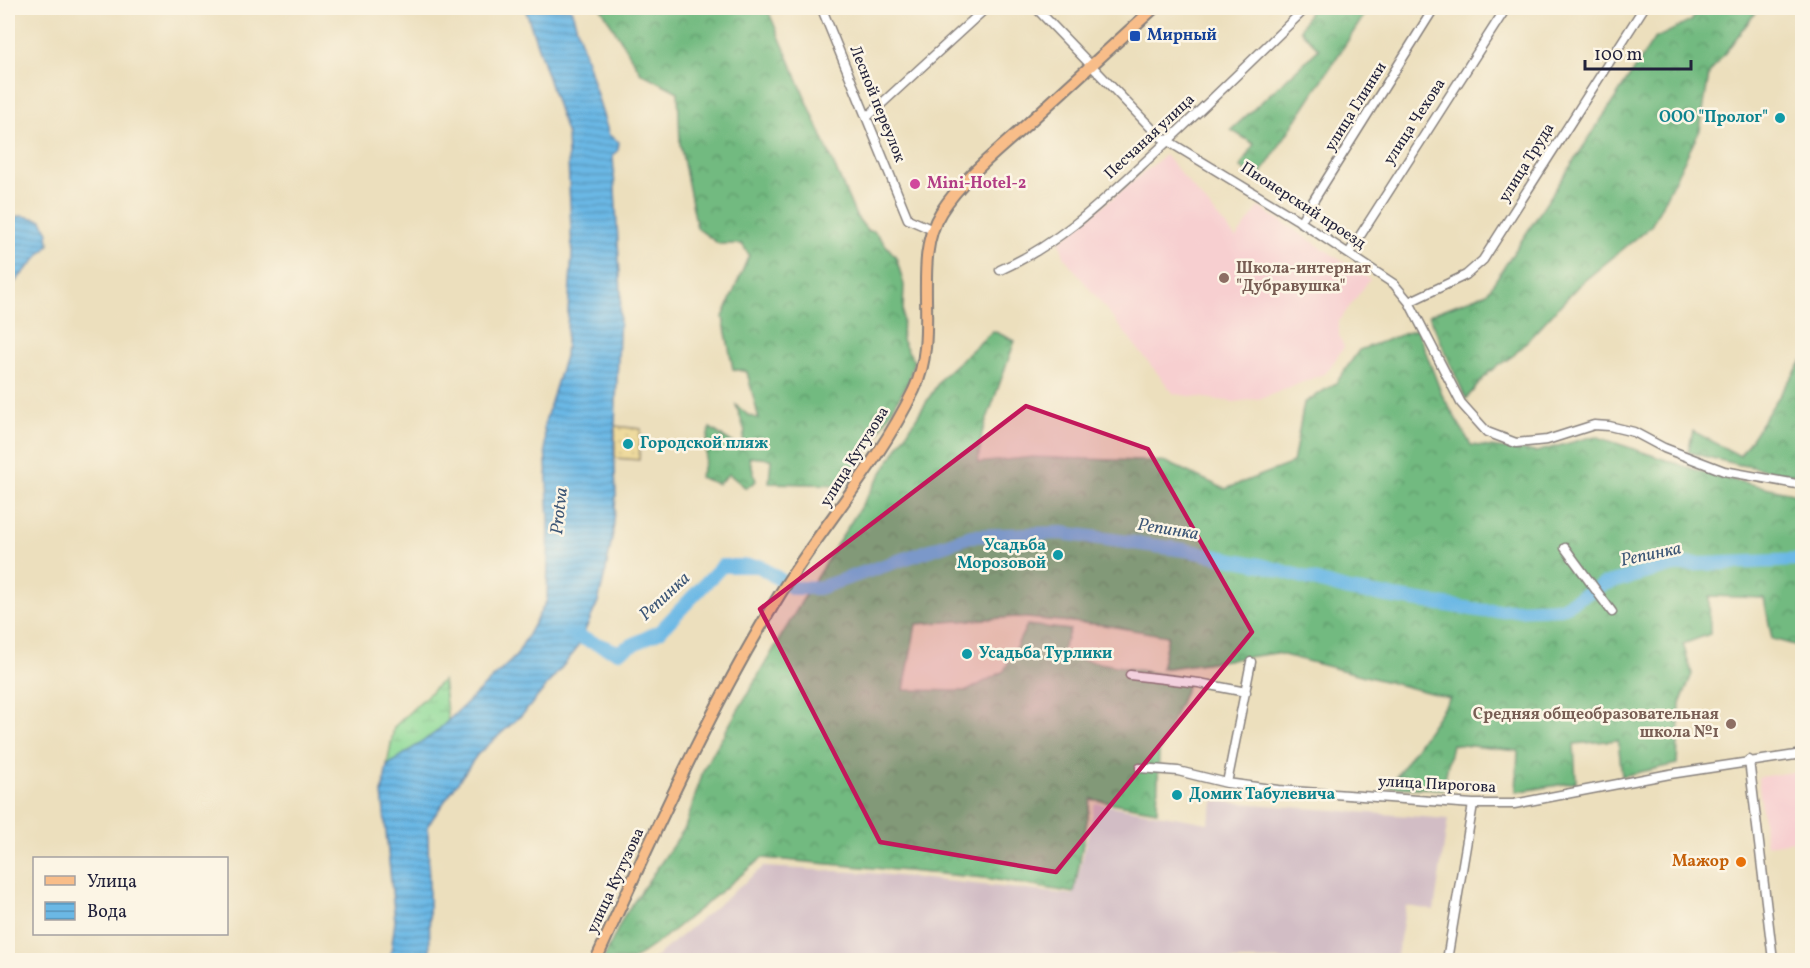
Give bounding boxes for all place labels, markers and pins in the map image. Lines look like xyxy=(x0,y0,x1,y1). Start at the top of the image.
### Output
place label: Мирный xyxy=(1147,25,1217,47)
marker: Мирный xyxy=(1128,29,1142,43)
place label: ООО "Пролог" xyxy=(1659,107,1768,129)
marker: ООО "Пролог" xyxy=(1773,111,1787,125)
place label: Mini-Hotel-2 xyxy=(927,173,1026,195)
marker: Mini-Hotel-2 xyxy=(908,177,922,191)
place label: Школа-интернат "Дубравушка" xyxy=(1236,258,1371,298)
marker: Школа-интернат "Дубравушка" xyxy=(1217,271,1231,285)
place label: Городской пляж xyxy=(640,433,768,455)
marker: Городской пляж xyxy=(621,437,635,451)
place label: Усадьба Морозовой xyxy=(957,535,1046,575)
marker: Усадьба Морозовой xyxy=(1051,548,1065,562)
place label: Усадьба Турлики xyxy=(979,643,1112,665)
marker: Усадьба Турлики xyxy=(960,647,974,661)
place label: Средняя общеобразовательная школа №1 xyxy=(1473,704,1719,744)
marker: Средняя общеобразовательная школа №1 xyxy=(1724,717,1738,731)
place label: Домик Табулевича xyxy=(1189,784,1335,806)
marker: Домик Табулевича xyxy=(1170,788,1184,802)
place label: Мажор xyxy=(1672,851,1729,873)
marker: Мажор xyxy=(1734,855,1748,869)

